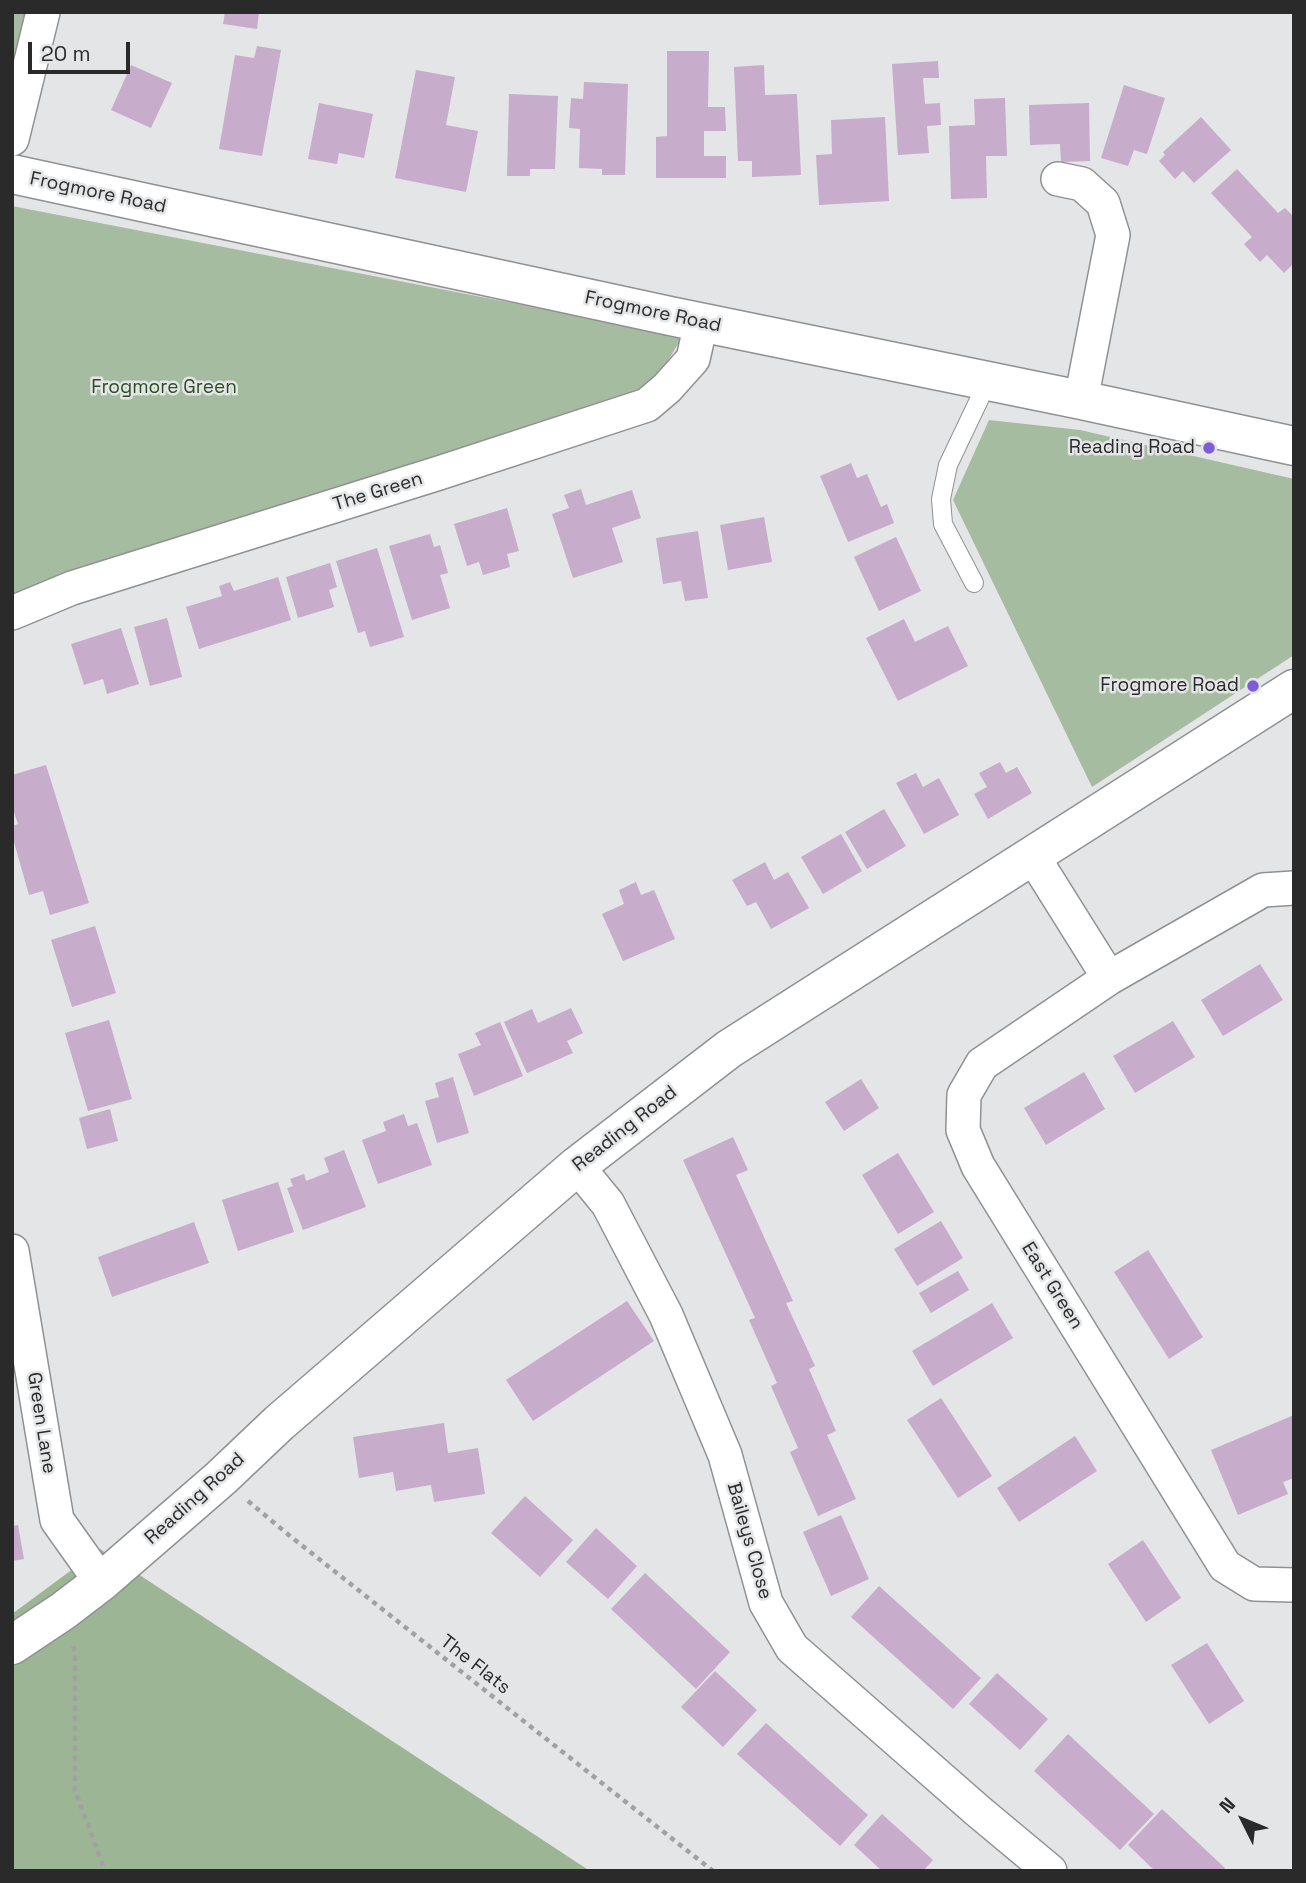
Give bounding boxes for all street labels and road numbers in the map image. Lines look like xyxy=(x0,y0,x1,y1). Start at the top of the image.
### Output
street label: Frogmore Road xyxy=(28,167,168,219)
street label: Frogmore Road xyxy=(583,286,723,338)
street label: The Green xyxy=(330,468,426,516)
street label: Reading Road xyxy=(568,1081,682,1177)
street label: East Green xyxy=(1016,1238,1088,1334)
street label: Green Lane xyxy=(22,1371,60,1475)
street label: Reading Road xyxy=(140,1448,250,1550)
street label: Baileys Close xyxy=(721,1480,777,1602)
street label: The Flats xyxy=(435,1630,515,1700)

